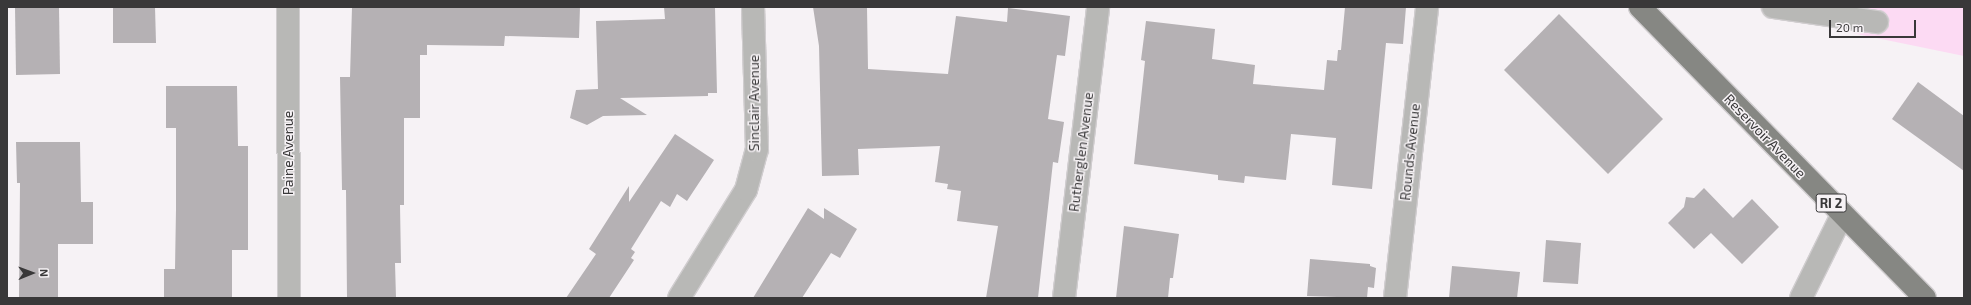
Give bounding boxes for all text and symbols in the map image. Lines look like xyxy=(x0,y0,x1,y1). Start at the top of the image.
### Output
scale bar xyxy=(1831,12,1918,38)
text: 20 m xyxy=(1836,20,1863,34)
street label: Sinclair Avenue xyxy=(746,54,762,152)
street label: Reservoir Avenue xyxy=(1720,90,1810,182)
street label: Rutherglen Avenue xyxy=(1065,91,1097,213)
street label: Rounds Avenue xyxy=(1397,102,1423,202)
street label: Paine Avenue xyxy=(280,110,296,196)
road number: RI 2 xyxy=(1815,192,1847,214)
north arrow xyxy=(12,253,52,293)
text: N xyxy=(38,269,51,277)

